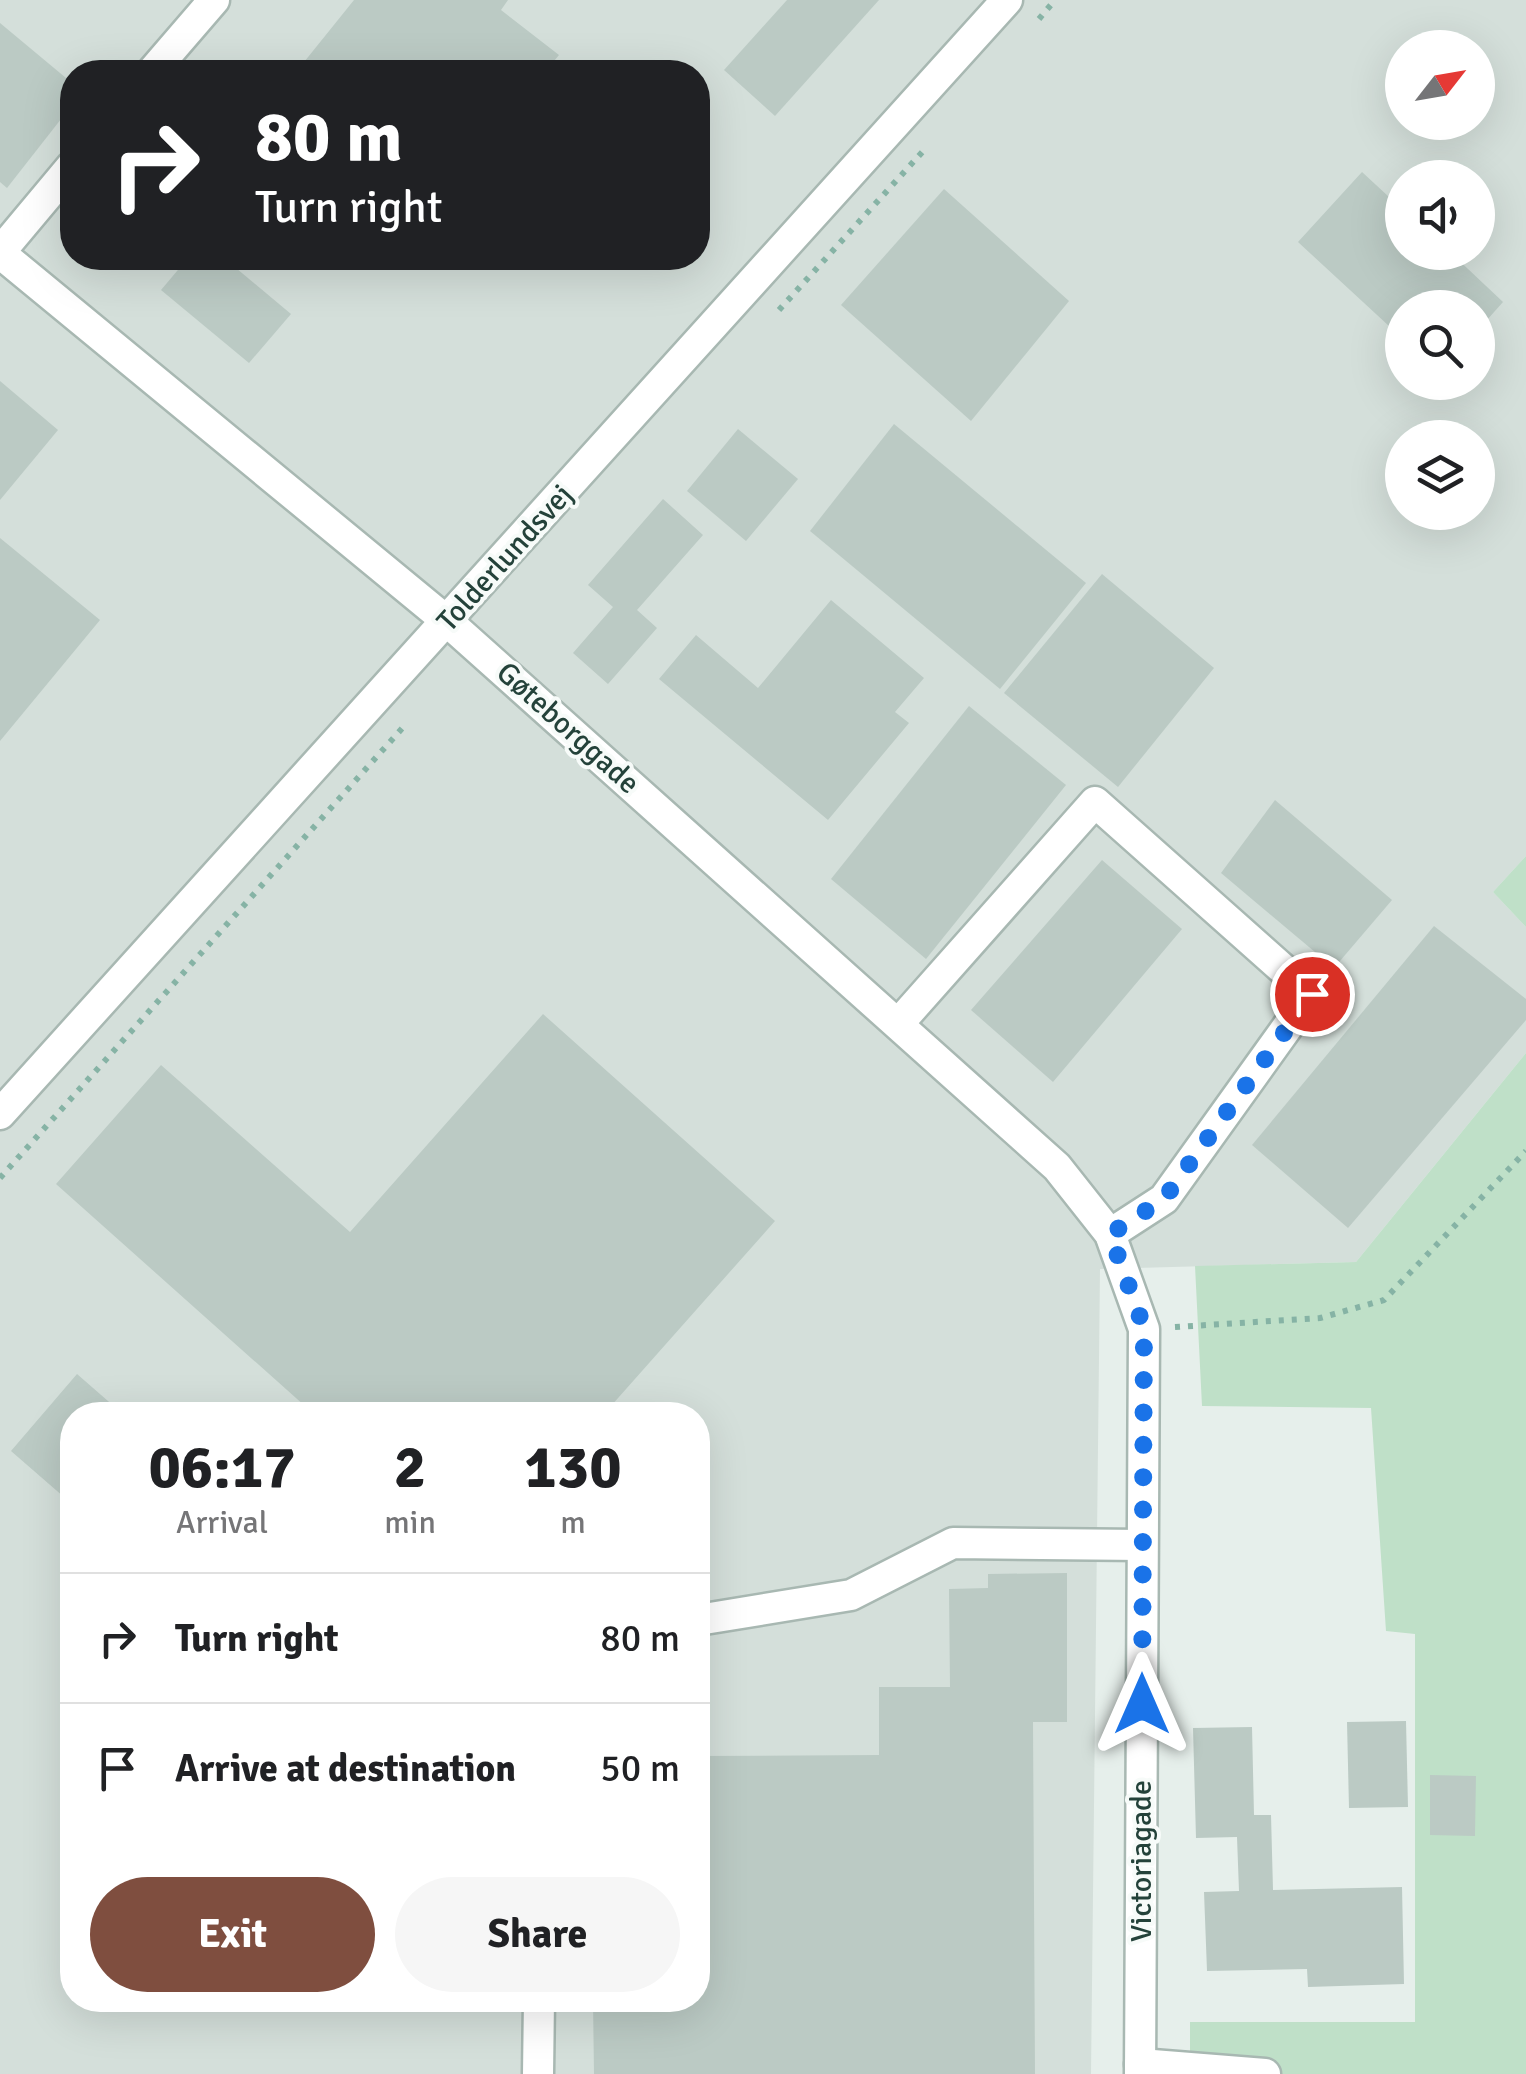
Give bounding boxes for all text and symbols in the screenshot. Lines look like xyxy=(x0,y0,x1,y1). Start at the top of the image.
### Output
north arrow xyxy=(1385,30,1495,140)
map controls xyxy=(1385,30,1495,530)
text: 80 m xyxy=(255,94,403,180)
icon: right xyxy=(90,100,220,230)
button: sound xyxy=(1385,160,1495,270)
text: Turn right xyxy=(255,180,443,235)
button: search xyxy=(1385,290,1495,400)
button: layers xyxy=(1385,420,1495,530)
street label: Tolderlundsvej xyxy=(429,477,581,639)
street label: Gøteborggade xyxy=(489,654,647,802)
pin xyxy=(1270,952,1355,1037)
icon: arrive xyxy=(1285,967,1340,1022)
text: 06:17 xyxy=(148,1431,296,1505)
text: 2 xyxy=(394,1431,426,1505)
text: 130 xyxy=(524,1431,622,1505)
text: Arrival xyxy=(176,1503,268,1542)
text: min xyxy=(384,1503,436,1542)
text: m xyxy=(560,1503,586,1542)
icon: right xyxy=(90,1611,145,1666)
text: Turn right xyxy=(175,1615,339,1662)
text: 80 m xyxy=(600,1615,680,1662)
position arrow xyxy=(1090,1652,1194,1756)
icon: arrive xyxy=(90,1741,145,1796)
text: Arrive at destination xyxy=(175,1745,516,1792)
text: 50 m xyxy=(600,1745,680,1792)
street label: Victoriagade xyxy=(1123,1780,1160,1942)
button: Exit xyxy=(90,1877,375,1992)
button: Share xyxy=(395,1877,680,1992)

